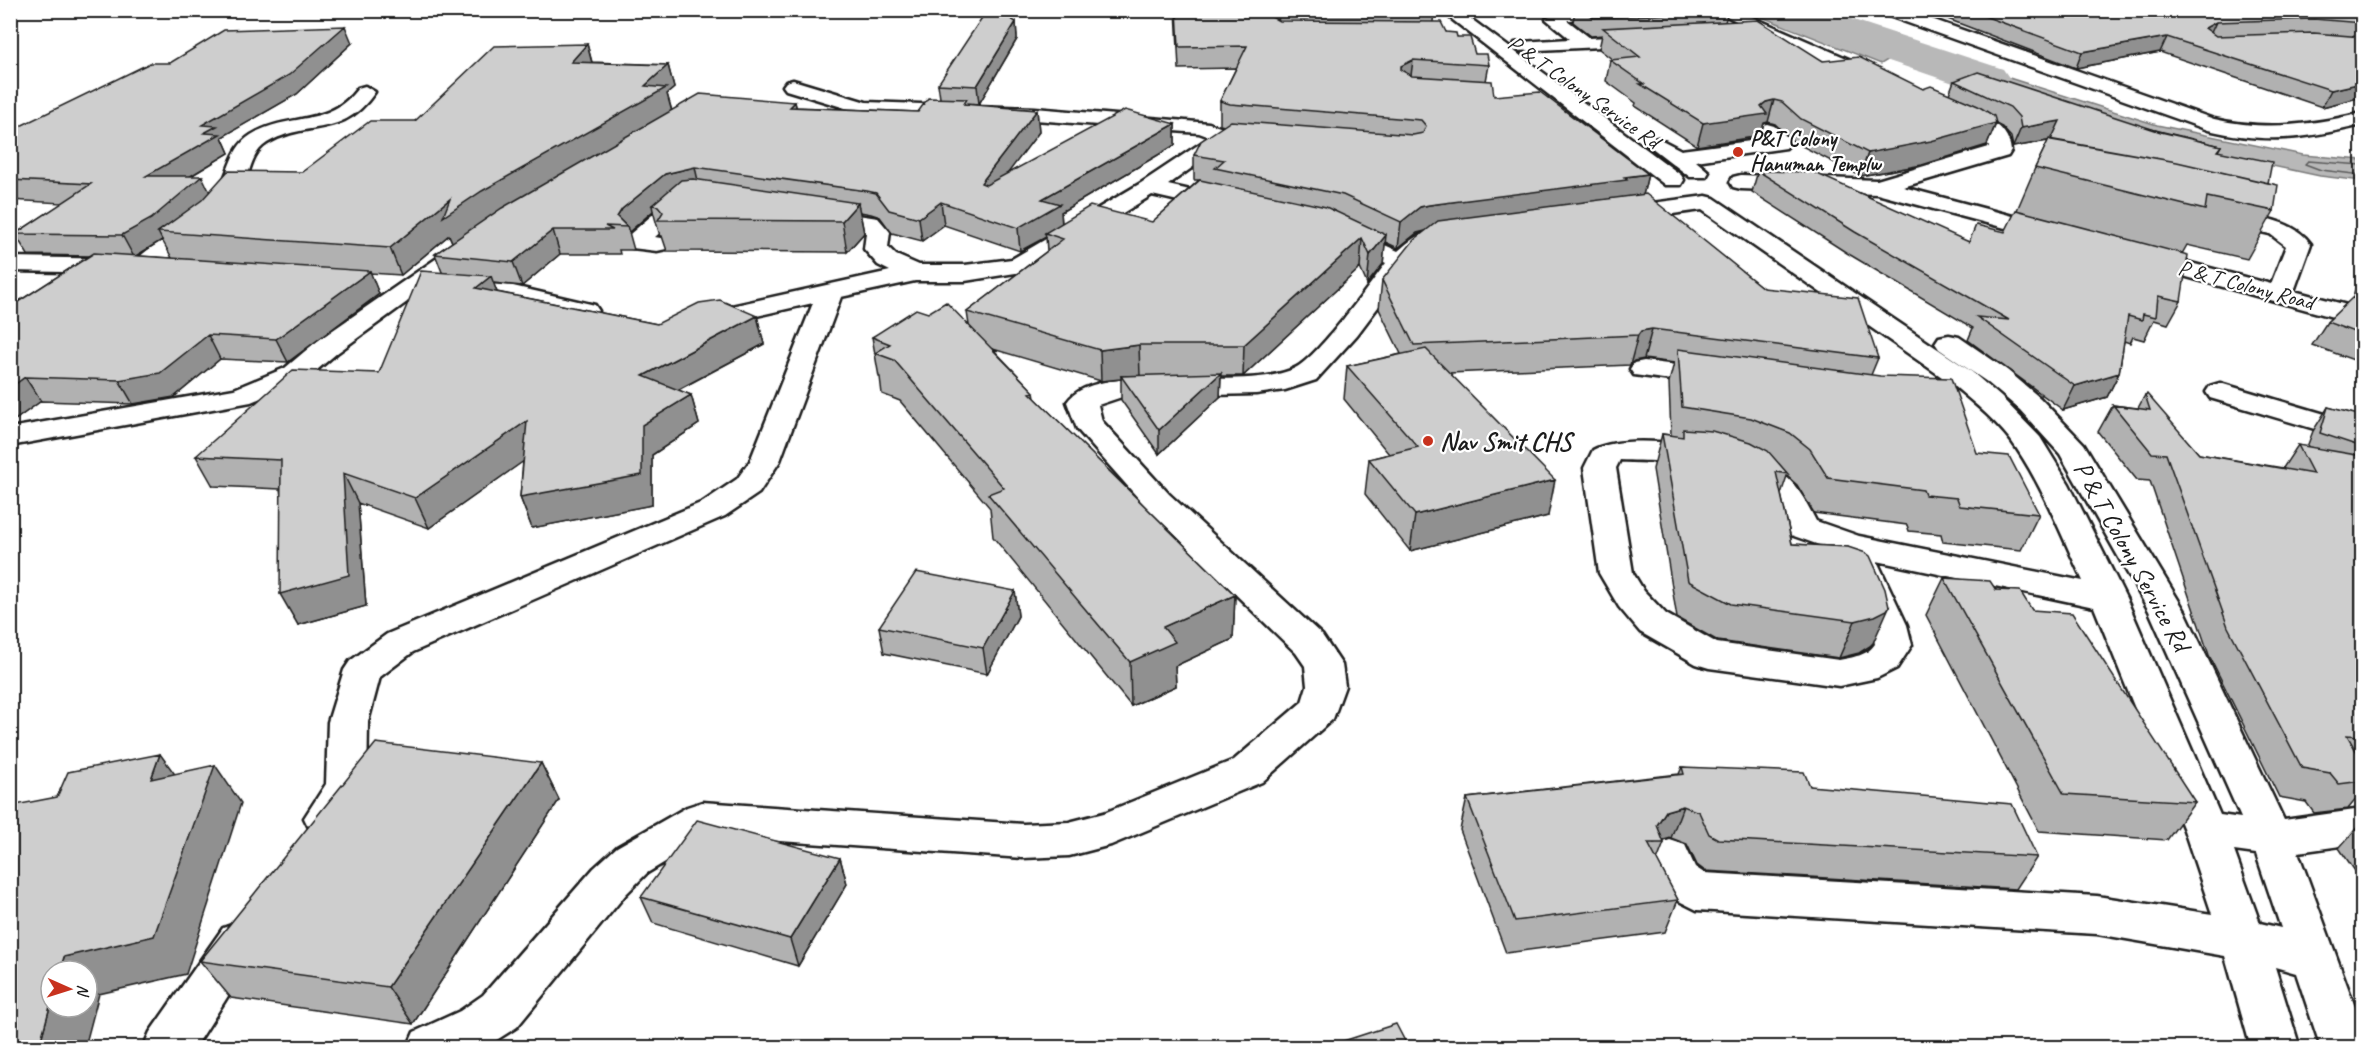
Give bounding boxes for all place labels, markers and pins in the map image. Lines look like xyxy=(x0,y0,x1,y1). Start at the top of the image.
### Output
place label: P&T Colony Hanuman Templw xyxy=(1750,125,1883,178)
marker: P&T Colony Hanuman Templw xyxy=(1731,145,1745,159)
place label: Nav Smit CHS xyxy=(1440,425,1576,458)
marker: Nav Smit CHS xyxy=(1421,434,1435,448)

